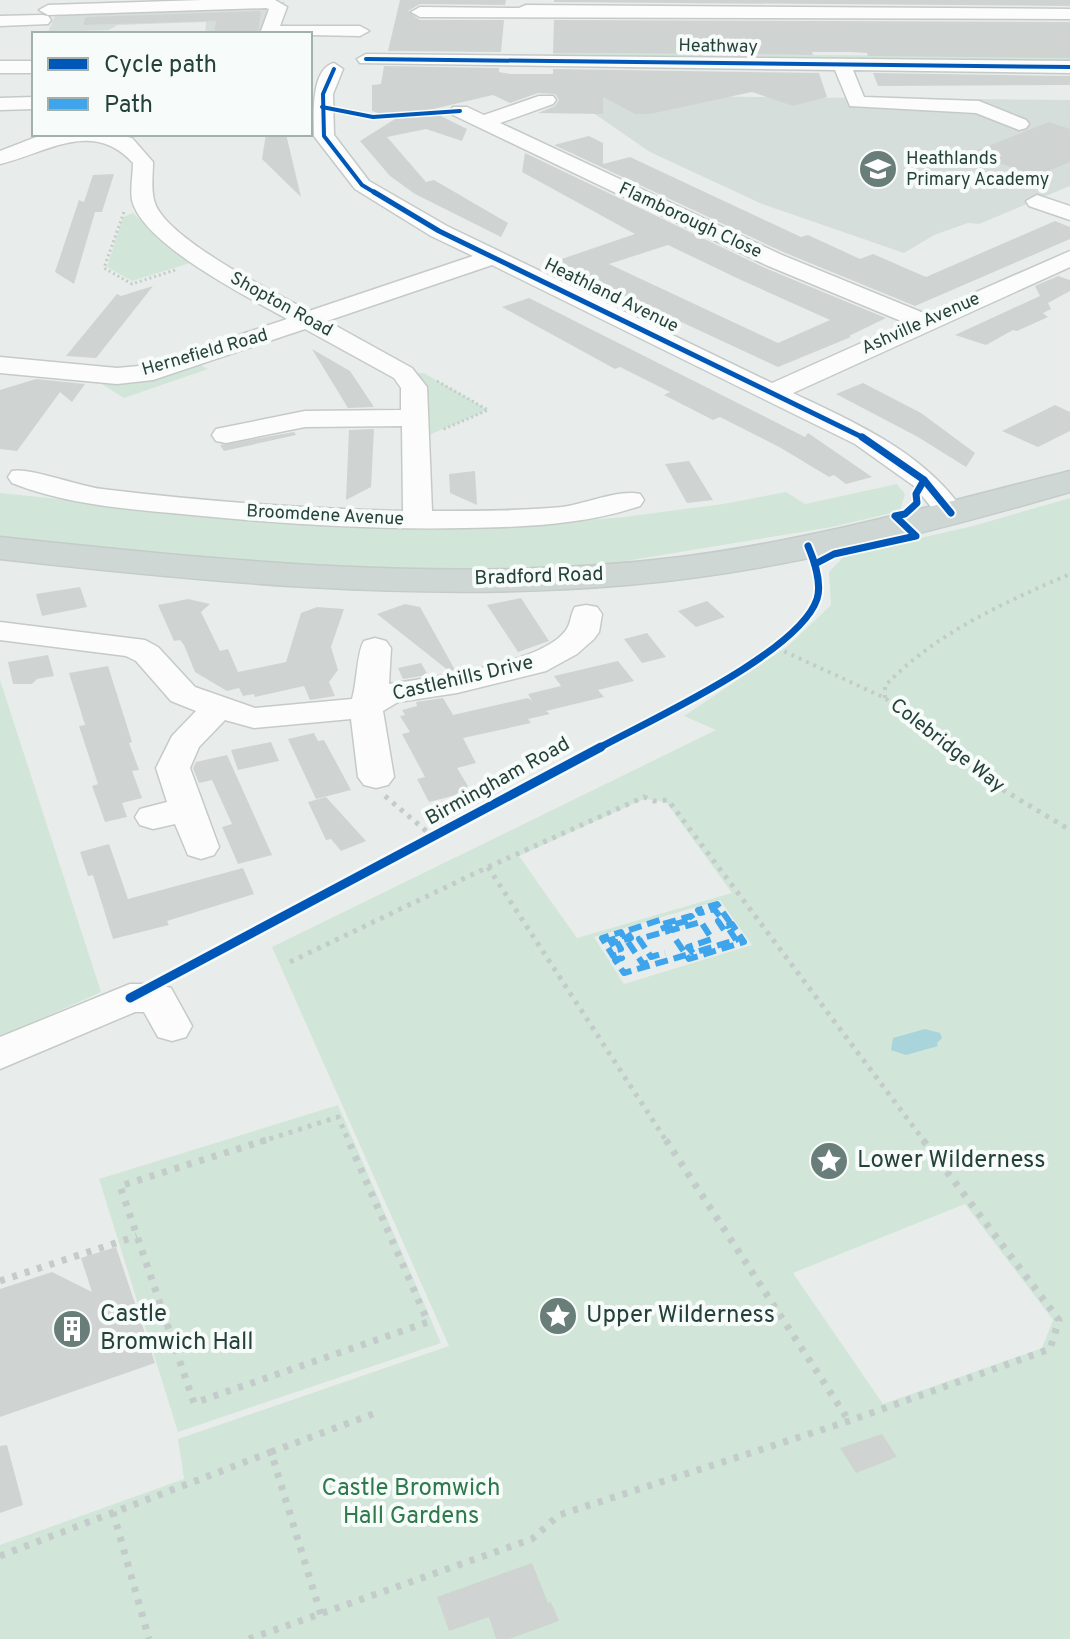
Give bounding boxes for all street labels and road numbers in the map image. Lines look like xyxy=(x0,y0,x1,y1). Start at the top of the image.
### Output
street label: Heathway xyxy=(678,35,758,59)
street label: Flamborough Close xyxy=(615,178,765,264)
street label: Heathland Avenue xyxy=(540,254,682,338)
street label: Shopton Road xyxy=(226,267,336,343)
street label: Ashville Avenue xyxy=(858,288,984,360)
street label: Hernefield Road xyxy=(139,324,271,382)
street label: Broomdene Avenue xyxy=(246,500,404,532)
street label: Bradford Road xyxy=(474,562,604,592)
street label: Castlehills Drive xyxy=(390,650,536,708)
street label: Colebridge Way xyxy=(884,693,1010,799)
street label: Birmingham Road xyxy=(421,732,575,832)

